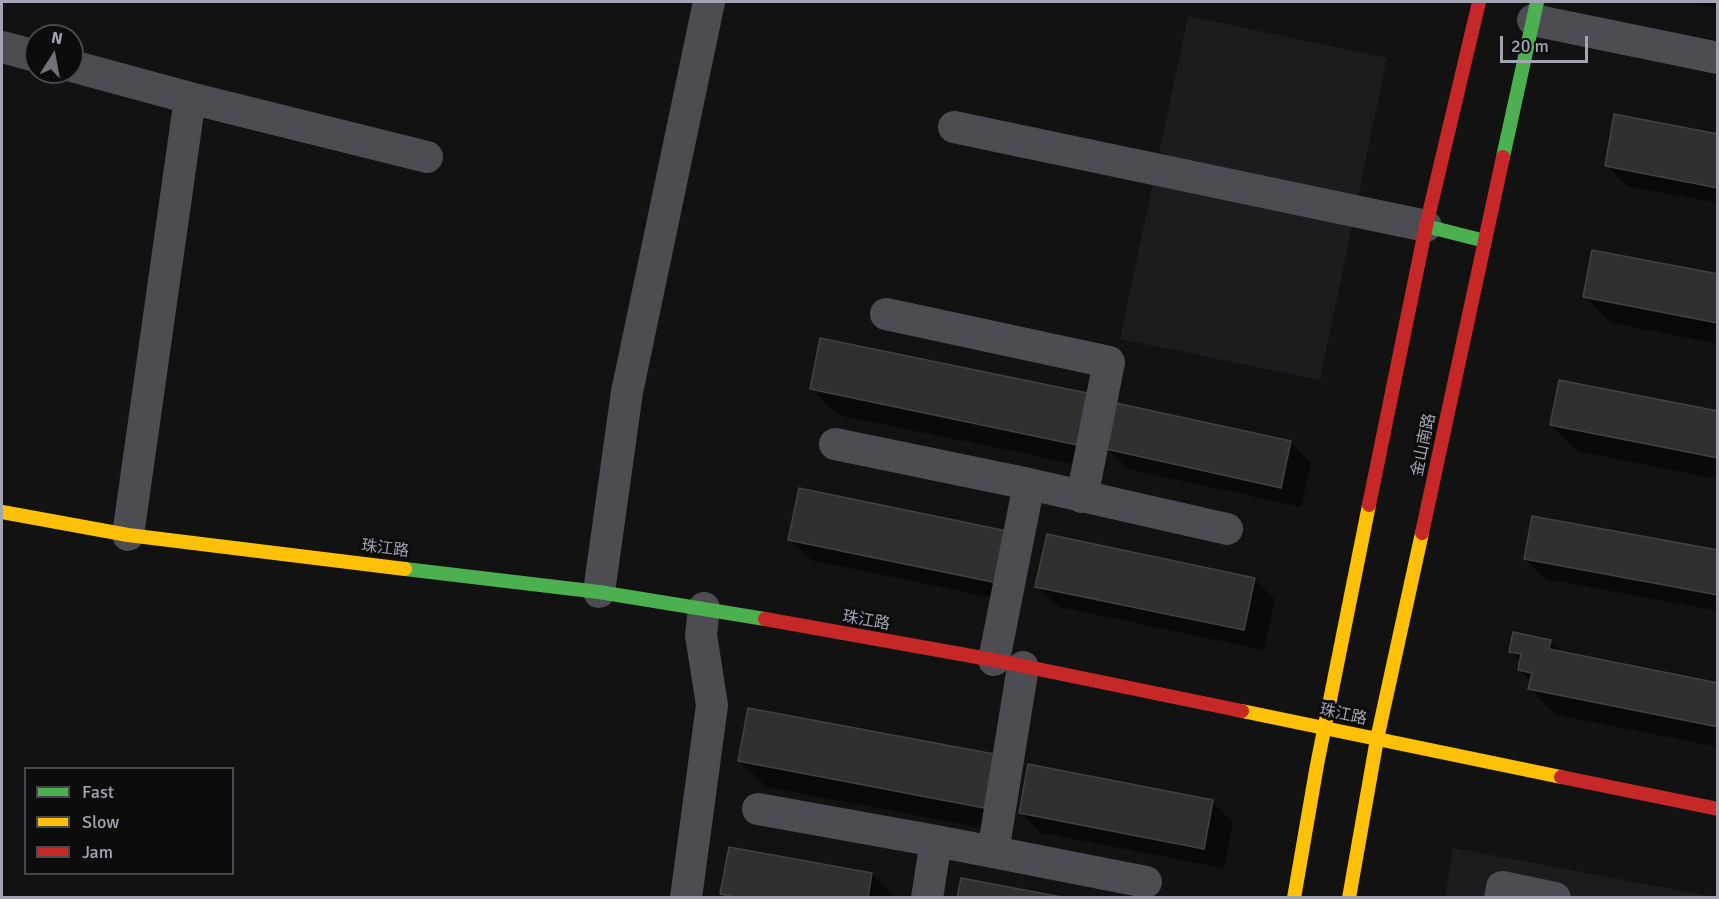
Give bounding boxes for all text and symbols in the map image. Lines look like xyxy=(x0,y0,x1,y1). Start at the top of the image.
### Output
north arrow xyxy=(24,24,84,84)
scale bar xyxy=(1503,24,1592,62)
text: N xyxy=(50,27,64,49)
text: 20 m xyxy=(1511,35,1549,57)
street label: 金山南路 xyxy=(1408,412,1440,478)
street label: 珠江路 xyxy=(360,537,410,561)
street label: 珠江路 xyxy=(841,607,891,635)
street label: 珠江路 xyxy=(1318,701,1368,729)
legend xyxy=(24,767,234,875)
text: Fast xyxy=(82,781,114,803)
text: Slow xyxy=(82,811,119,833)
text: Jam xyxy=(82,841,113,863)

